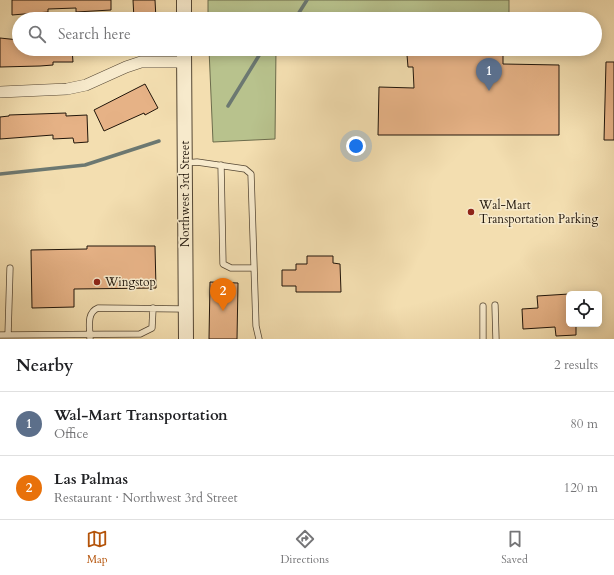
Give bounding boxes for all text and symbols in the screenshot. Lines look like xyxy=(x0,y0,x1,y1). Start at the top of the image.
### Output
search box xyxy=(12,12,602,56)
icon: search xyxy=(26,23,48,45)
text: Search here xyxy=(58,24,131,44)
pin: 1 xyxy=(476,58,502,91)
your location xyxy=(346,136,366,156)
street label: Northwest 3rd Street xyxy=(177,141,193,247)
place label: Wal-Mart Transportation Parking xyxy=(478,197,598,227)
marker: Wal-Mart Transportation Parking xyxy=(466,207,476,217)
place label: Wingstop xyxy=(104,274,156,290)
marker: Wingstop xyxy=(92,277,102,287)
pin: 2 xyxy=(210,278,236,311)
map controls xyxy=(566,291,602,327)
button: locate xyxy=(566,291,602,327)
text: Nearby xyxy=(16,354,73,377)
text: 2 results xyxy=(554,356,598,374)
text: Wal-Mart Transportation xyxy=(54,405,228,425)
text: 1 xyxy=(26,415,32,433)
text: 80 m xyxy=(570,415,598,433)
text: Office xyxy=(54,425,88,443)
text: Las Palmas xyxy=(54,469,128,489)
text: 2 xyxy=(26,479,32,497)
text: 120 m xyxy=(564,479,598,497)
text: Restaurant · Northwest 3rd Street xyxy=(54,489,238,507)
tab: Map xyxy=(86,528,108,567)
tab: Directions xyxy=(280,528,329,567)
tab: Saved xyxy=(501,528,528,567)

